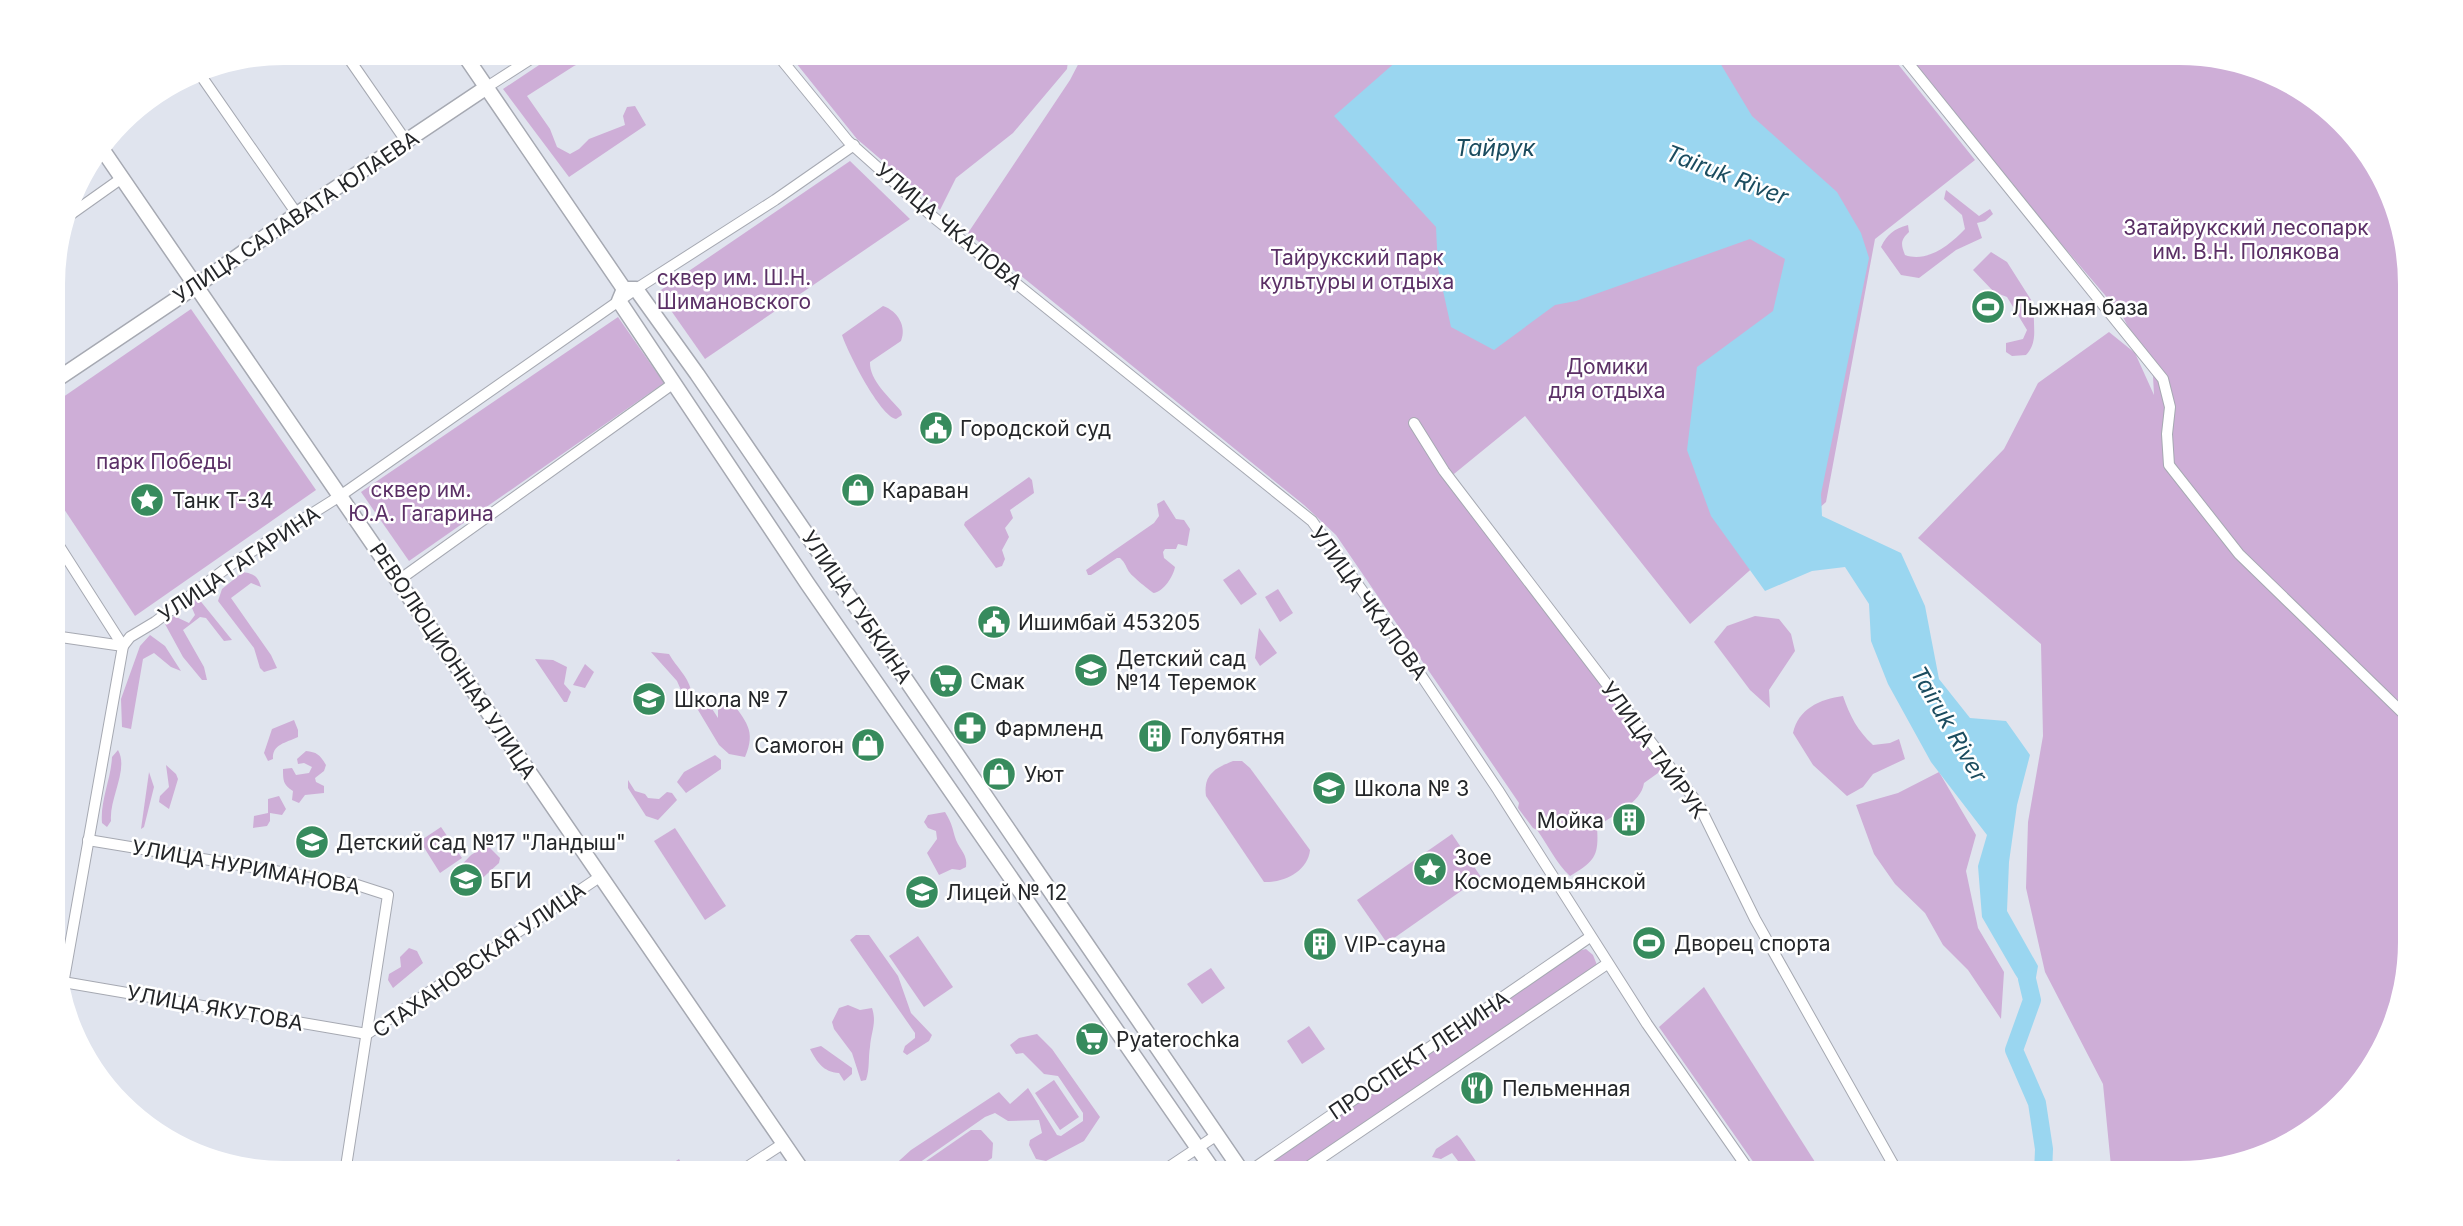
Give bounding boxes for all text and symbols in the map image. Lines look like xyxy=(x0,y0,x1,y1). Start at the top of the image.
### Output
street label: УЛИЦА САЛАВАТА ЮЛАЕВА xyxy=(168,125,424,309)
water label: Тайрук xyxy=(1455,134,1536,162)
water label: Tairuk River xyxy=(1662,139,1793,212)
street label: УЛИЦА ЧКАЛОВА xyxy=(871,157,1027,295)
park label: Затайрукский лесопарк им. В.Н. Полякова xyxy=(2123,215,2369,264)
park label: Тайрукский парк культуры и отдыха xyxy=(1260,245,1454,294)
park label: сквер им. Ш.Н. Шимановского xyxy=(657,265,811,314)
sports icon: Лыжная база xyxy=(1969,288,2007,326)
place label: Лыжная база xyxy=(2012,295,2148,320)
park label: Домики для отдыха xyxy=(1548,354,1666,403)
public building icon: Городской суд xyxy=(917,409,955,447)
place label: Городской суд xyxy=(960,416,1111,441)
park label: парк Победы xyxy=(96,449,232,474)
shop icon: Караван xyxy=(839,471,877,509)
park label: сквер им. Ю.А. Гагарина xyxy=(348,477,494,526)
place label: Караван xyxy=(882,478,969,503)
place icon: Танк Т-34 xyxy=(128,481,166,519)
place label: Танк Т-34 xyxy=(172,488,273,513)
street label: УЛИЦА ГАГАРИНА xyxy=(154,501,324,627)
street label: УЛИЦА ЧКАЛОВА xyxy=(1305,521,1433,685)
street label: УЛИЦА ГУБКИНА xyxy=(797,526,917,688)
street label: РЕВОЛЮЦИОННАЯ УЛИЦА xyxy=(365,538,541,784)
public building icon: Ишимбай 453205 xyxy=(975,603,1013,641)
place label: Ишимбай 453205 xyxy=(1018,610,1200,635)
place label: Детский сад №14 Теремок xyxy=(1116,646,1257,695)
school or university icon: Детский сад №14 Теремок xyxy=(1072,651,1110,689)
water label: Tairuk River xyxy=(1905,661,1994,788)
supermarket icon: Смак xyxy=(927,662,965,700)
place label: Смак xyxy=(970,669,1025,694)
street label: УЛИЦА ТАЙРУК xyxy=(1596,676,1713,823)
school or university icon: Школа № 7 xyxy=(630,680,668,718)
place label: Школа № 7 xyxy=(674,687,788,712)
pharmacy icon: Фармленд xyxy=(951,709,989,747)
place label: Фармленд xyxy=(995,716,1103,741)
building icon: Голубятня xyxy=(1136,717,1174,755)
place label: Голубятня xyxy=(1180,724,1285,749)
shop icon: Самогон xyxy=(849,726,887,764)
place label: Самогон xyxy=(754,733,844,758)
shop icon: Уют xyxy=(980,755,1018,793)
place label: Уют xyxy=(1024,762,1064,787)
school or university icon: Школа № 3 xyxy=(1310,769,1348,807)
place label: Школа № 3 xyxy=(1354,776,1469,801)
building icon: Мойка xyxy=(1610,801,1648,839)
place label: Мойка xyxy=(1537,808,1604,833)
school or university icon: Детский сад №17 "Ландыш" xyxy=(293,823,331,861)
place label: Детский сад №17 "Ландыш" xyxy=(336,830,626,855)
street label: УЛИЦА НУРИМАНОВА xyxy=(130,835,362,899)
place label: Зое Космодемьянской xyxy=(1454,845,1646,894)
place icon: Зое Космодемьянской xyxy=(1411,850,1449,888)
school or university icon: БГИ xyxy=(447,861,485,899)
place label: БГИ xyxy=(490,868,532,893)
school or university icon: Лицей № 12 xyxy=(903,873,941,911)
street label: СТАХАНОВСКАЯ УЛИЦА xyxy=(368,877,590,1043)
place label: Лицей № 12 xyxy=(946,880,1067,905)
sports icon: Дворец спорта xyxy=(1630,924,1668,962)
building icon: VIP-сауна xyxy=(1301,925,1339,963)
place label: Дворец спорта xyxy=(1674,931,1831,956)
place label: VIP-сауна xyxy=(1344,932,1446,957)
street label: УЛИЦА ЯКУТОВА xyxy=(125,980,305,1036)
street label: ПРОСПЕКТ ЛЕНИНА xyxy=(1324,985,1514,1125)
supermarket icon: Pyaterochka xyxy=(1073,1020,1111,1058)
place label: Pyaterochka xyxy=(1116,1027,1240,1052)
restaurant icon: Пельменная xyxy=(1458,1069,1496,1107)
place label: Пельменная xyxy=(1502,1076,1630,1101)

